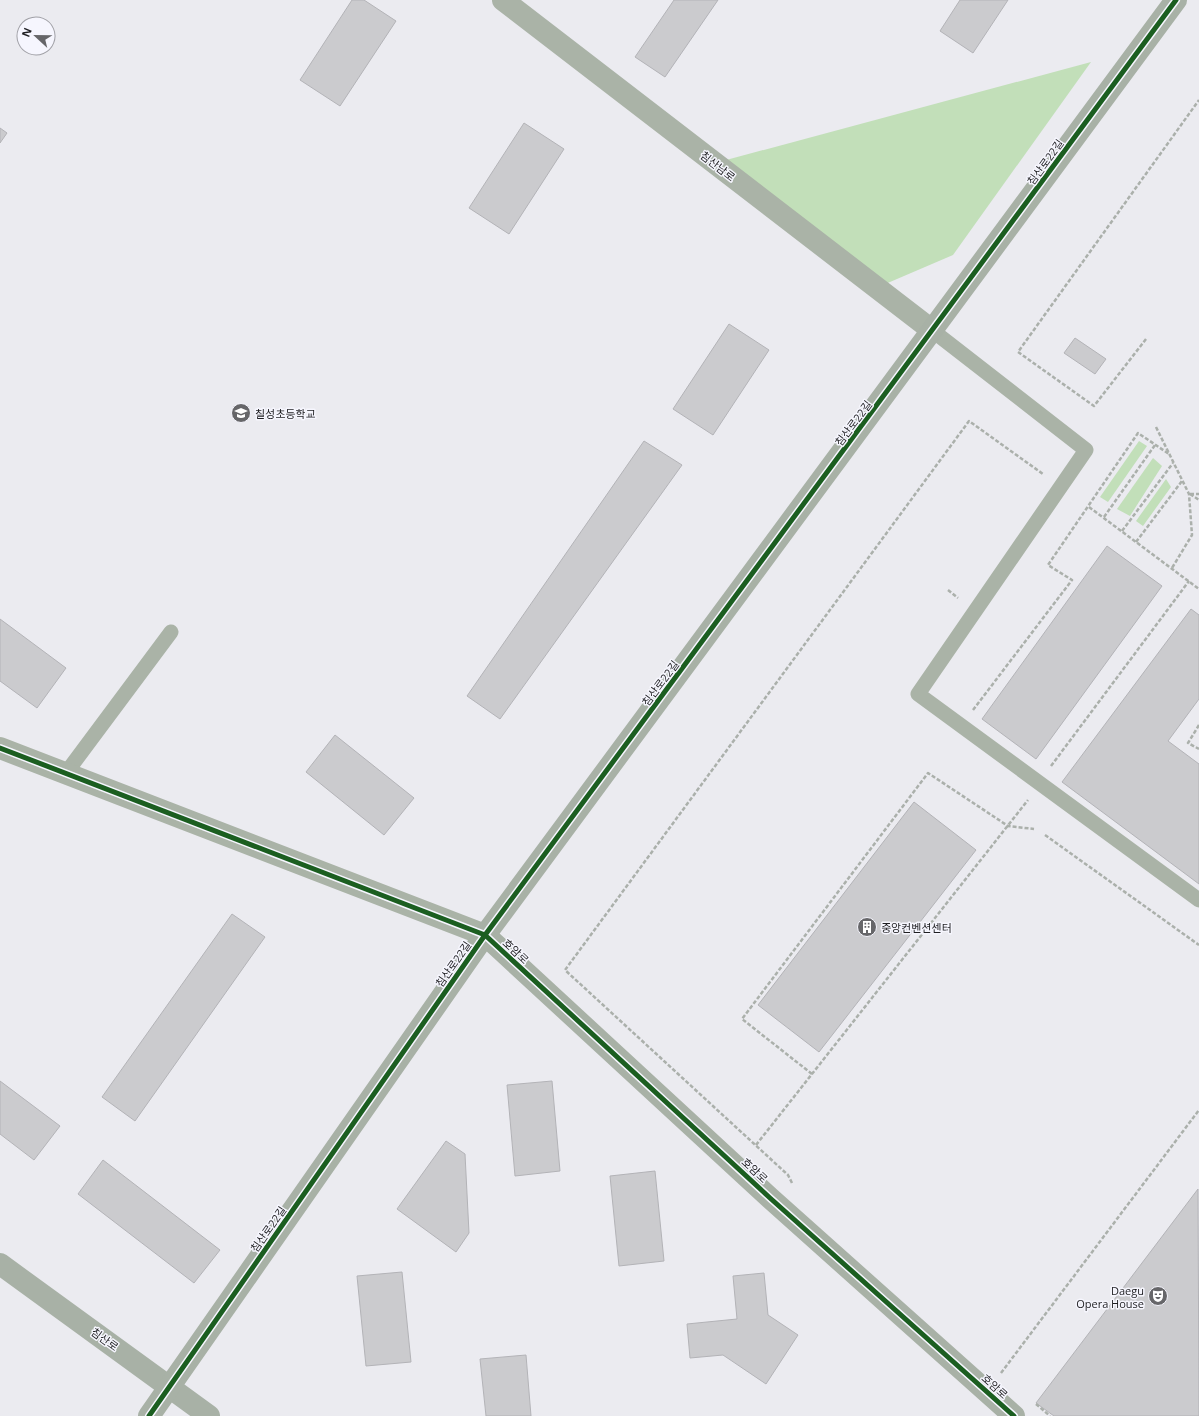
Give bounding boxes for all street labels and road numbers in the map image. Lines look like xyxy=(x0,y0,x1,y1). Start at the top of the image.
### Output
street label: 침산로22길 xyxy=(1023,136,1067,188)
street label: 침산남로 xyxy=(697,148,739,184)
street label: 침산로22길 xyxy=(831,397,875,449)
street label: 침산로22길 xyxy=(638,657,682,709)
street label: 호암로 xyxy=(500,935,532,967)
street label: 침산로22길 xyxy=(432,938,474,990)
street label: 호암로 xyxy=(739,1154,771,1186)
street label: 침산로22길 xyxy=(247,1203,289,1255)
street label: 침산로 xyxy=(88,1324,122,1354)
street label: 호암로 xyxy=(979,1370,1011,1402)

